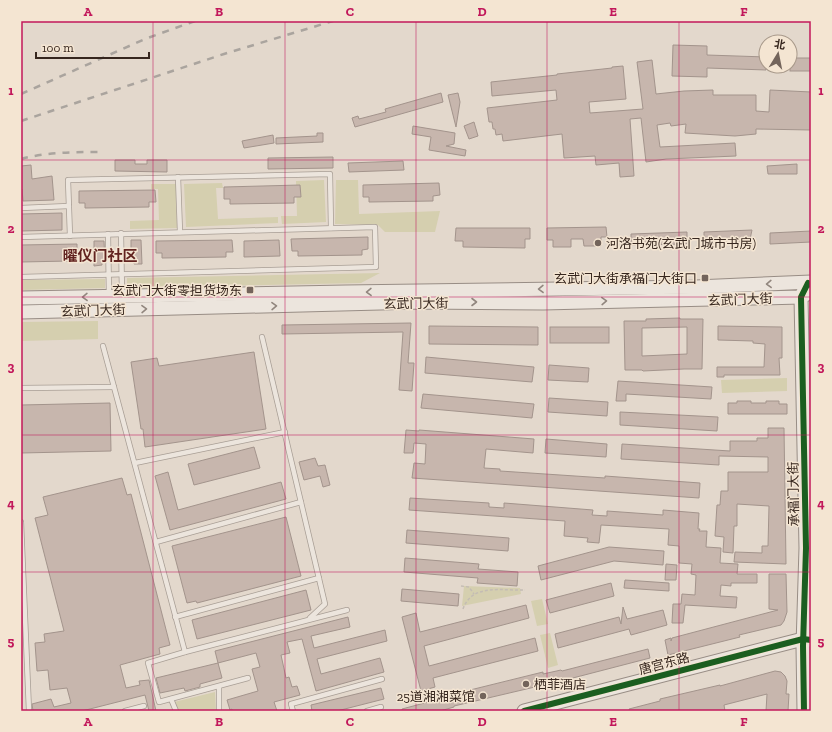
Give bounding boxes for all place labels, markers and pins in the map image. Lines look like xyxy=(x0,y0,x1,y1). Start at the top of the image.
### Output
place label: 河洛书苑(玄武门城市书房) xyxy=(606,236,757,251)
marker: 河洛书苑(玄武门城市书房) xyxy=(593,238,603,248)
place label: 玄武门大街承福门大街口 xyxy=(554,271,697,286)
marker: 玄武门大街承福门大街口 xyxy=(700,273,710,283)
place label: 玄武门大街零担货场东 xyxy=(112,283,242,298)
marker: 玄武门大街零担货场东 xyxy=(245,285,255,295)
place label: 栖菲酒店 xyxy=(534,677,586,692)
marker: 栖菲酒店 xyxy=(521,679,531,689)
place label: 25道湘湘菜馆 xyxy=(397,689,475,704)
marker: 25道湘湘菜馆 xyxy=(478,691,488,701)

